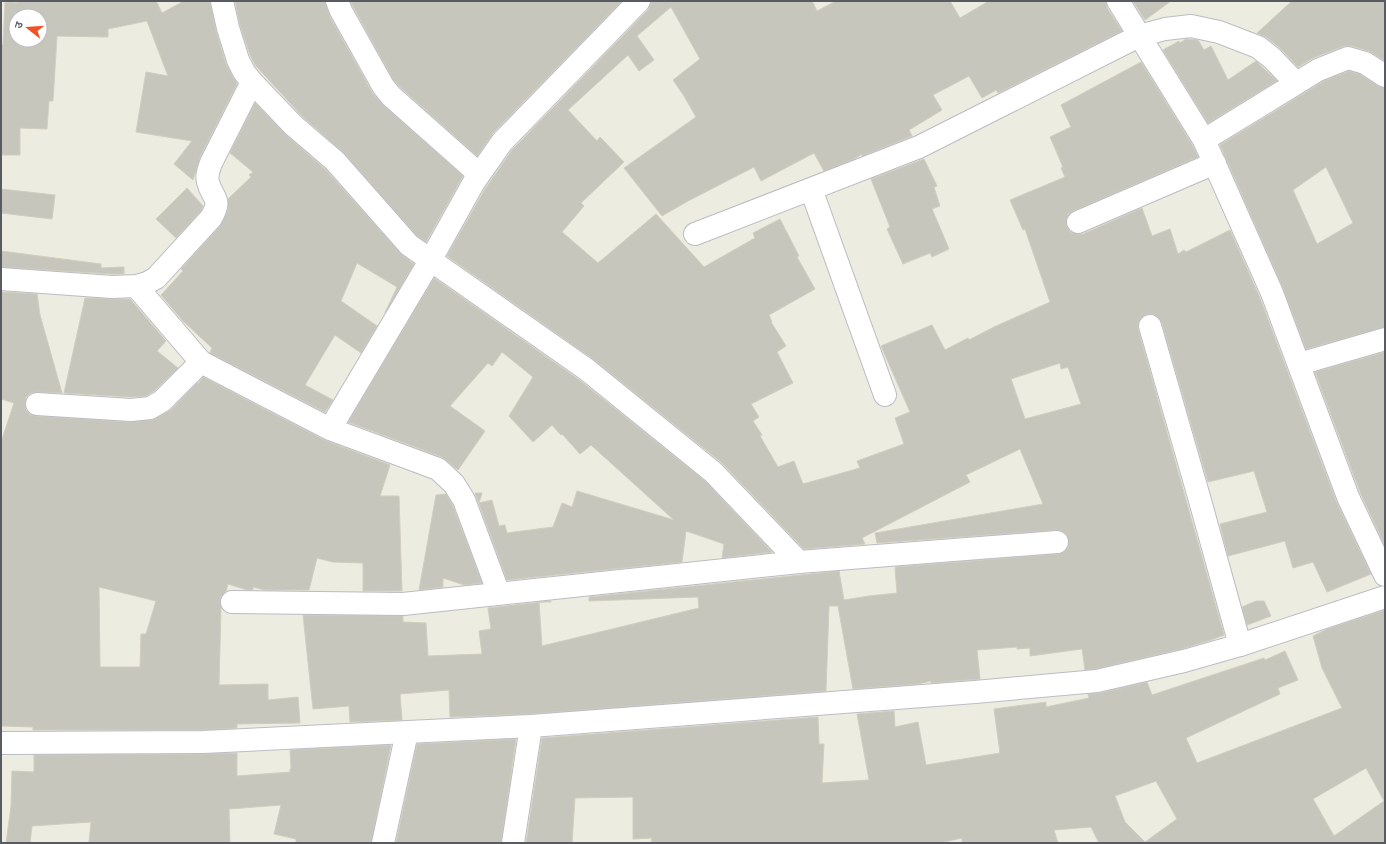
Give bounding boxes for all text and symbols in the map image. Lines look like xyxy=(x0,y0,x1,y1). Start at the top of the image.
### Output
north arrow xyxy=(8,8,48,48)
text: उ xyxy=(12,20,26,30)

